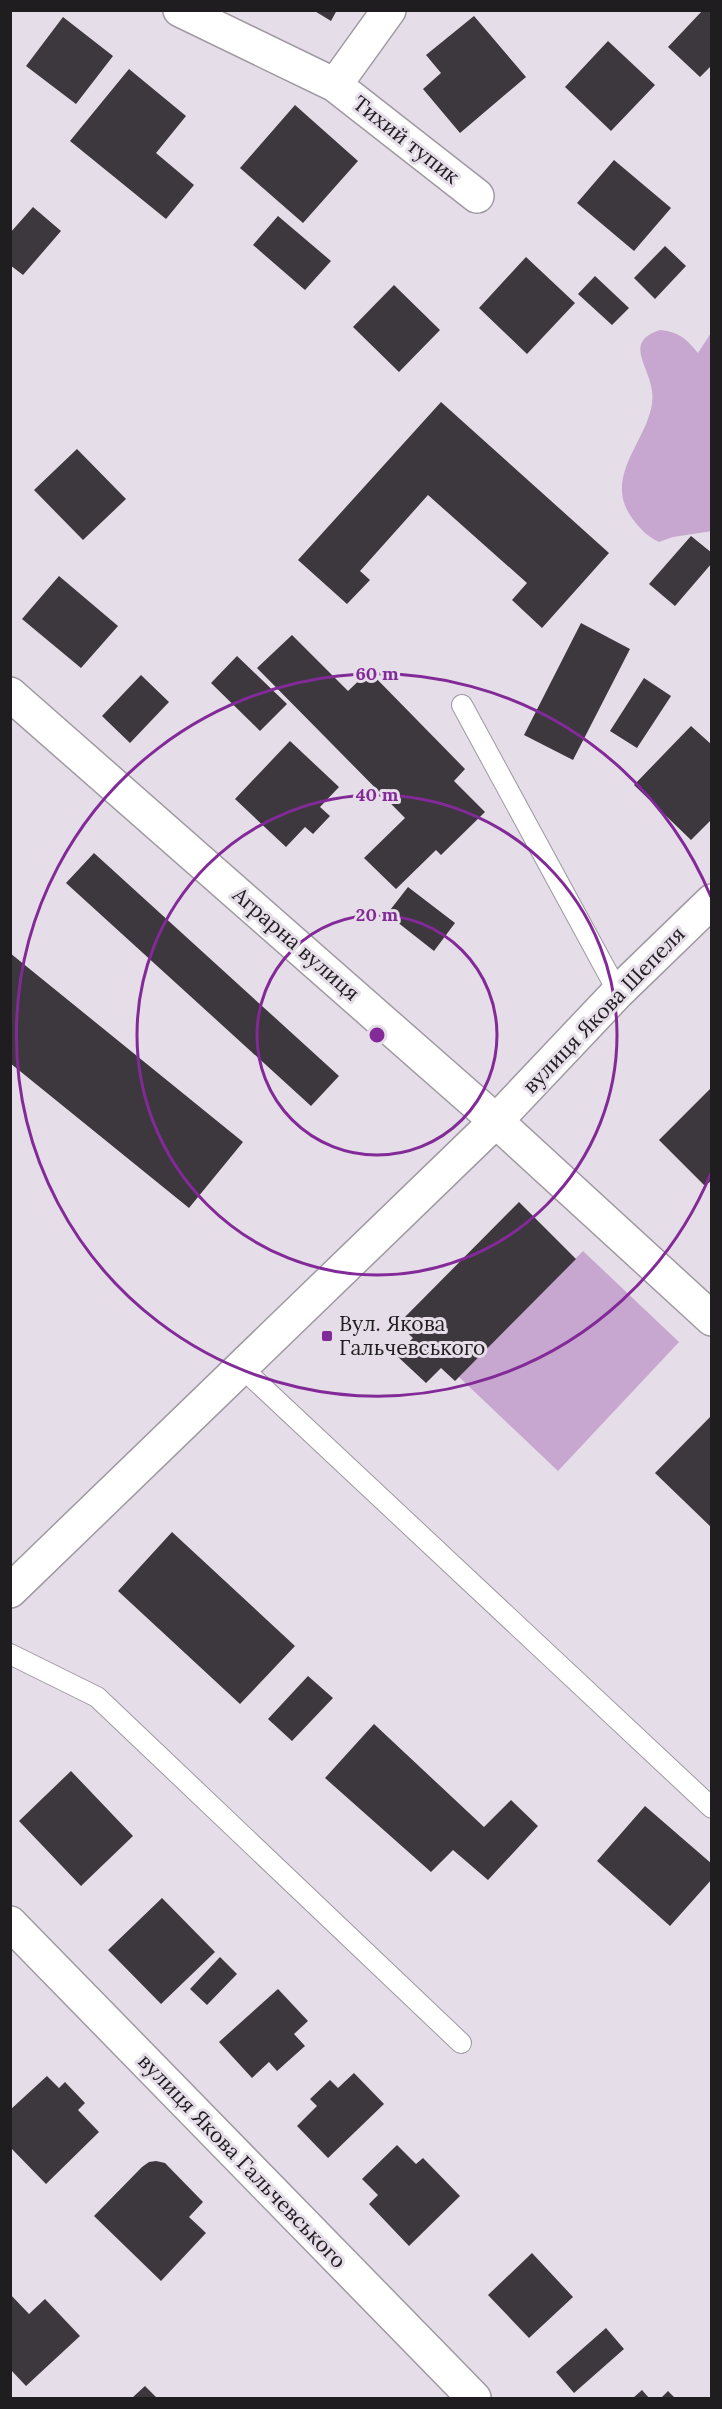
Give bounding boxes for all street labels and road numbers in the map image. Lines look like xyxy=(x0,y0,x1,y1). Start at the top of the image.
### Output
street label: Тихий тупик xyxy=(348,90,466,190)
street label: Аграрна вулиця xyxy=(226,880,365,1006)
street label: вулиця Якова Шепеля xyxy=(517,920,691,1099)
street label: вулиця Якова Гальчевського xyxy=(133,2048,352,2274)

